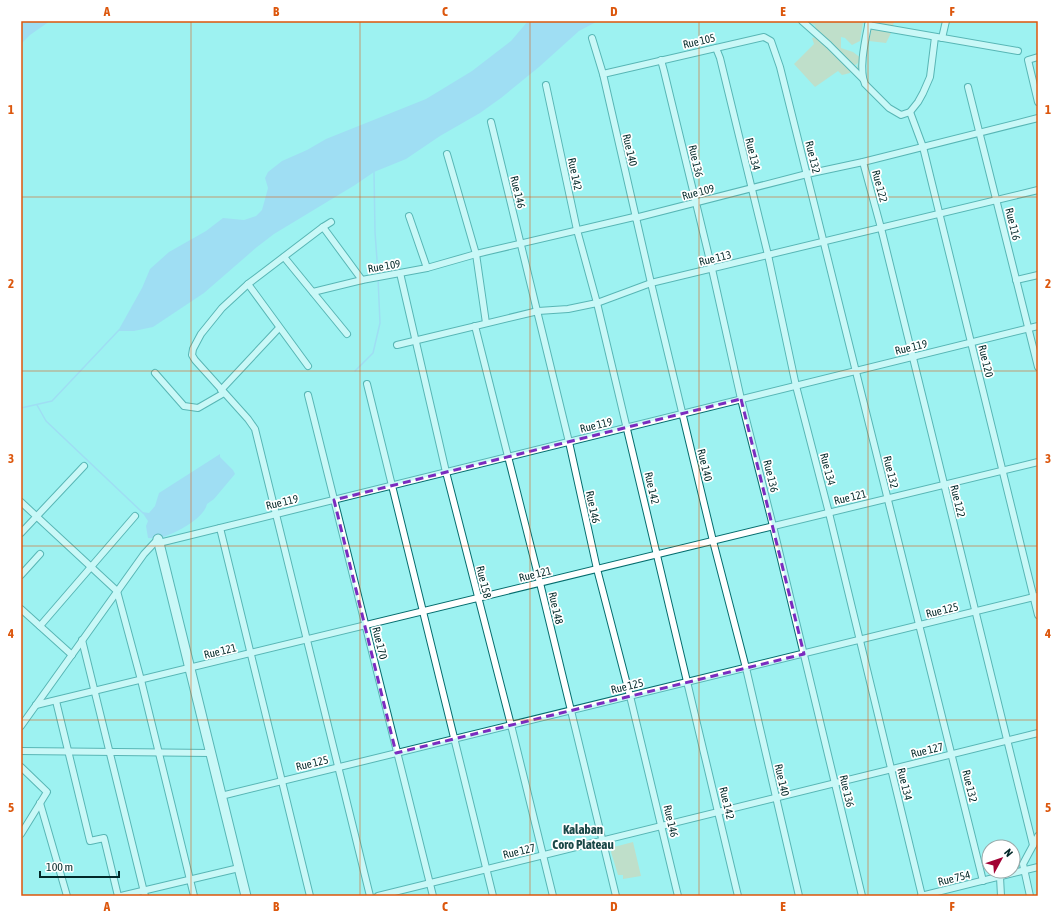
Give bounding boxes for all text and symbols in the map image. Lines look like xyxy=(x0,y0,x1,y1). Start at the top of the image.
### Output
text: A xyxy=(103,4,111,19)
text: B xyxy=(273,4,280,19)
text: C xyxy=(442,4,448,19)
text: D xyxy=(610,4,618,19)
text: E xyxy=(780,4,786,19)
text: F xyxy=(949,4,955,19)
street label: Rue 105 xyxy=(682,31,716,51)
text: 1 xyxy=(8,102,14,117)
text: 1 xyxy=(1045,102,1051,117)
street label: Rue 140 xyxy=(620,133,640,167)
street label: Rue 134 xyxy=(743,137,763,171)
street label: Rue 132 xyxy=(803,140,823,174)
street label: Rue 136 xyxy=(686,144,706,178)
street label: Rue 142 xyxy=(566,157,584,191)
street label: Rue 122 xyxy=(870,169,890,203)
street label: Rue 146 xyxy=(508,175,528,209)
street label: Rue 109 xyxy=(681,182,715,202)
street label: Rue 116 xyxy=(1003,207,1023,241)
street label: Rue 113 xyxy=(698,248,732,268)
street label: Rue 109 xyxy=(367,257,401,275)
text: 2 xyxy=(8,276,14,291)
text: 2 xyxy=(1045,276,1051,291)
street label: Rue 119 xyxy=(894,337,928,357)
street label: Rue 120 xyxy=(976,344,996,378)
street label: Rue 119 xyxy=(579,415,613,435)
street label: Rue 140 xyxy=(695,448,715,482)
text: 3 xyxy=(8,451,14,466)
text: 3 xyxy=(1045,451,1051,466)
street label: Rue 134 xyxy=(818,452,838,486)
street label: Rue 132 xyxy=(881,455,901,489)
street label: Rue 136 xyxy=(761,459,781,493)
street label: Rue 142 xyxy=(642,471,662,505)
street label: Rue 122 xyxy=(948,484,968,518)
street label: Rue 121 xyxy=(833,487,867,507)
street label: Rue 146 xyxy=(584,490,602,524)
street label: Rue 119 xyxy=(265,492,299,512)
street label: Rue 121 xyxy=(518,564,552,584)
street label: Rue 158 xyxy=(474,565,494,599)
street label: Rue 148 xyxy=(546,591,566,625)
street label: Rue 125 xyxy=(925,600,959,620)
text: 4 xyxy=(7,626,14,641)
street label: Rue 170 xyxy=(370,626,390,660)
text: 4 xyxy=(1044,626,1051,641)
street label: Rue 121 xyxy=(203,641,237,661)
street label: Rue 125 xyxy=(610,676,644,696)
street label: Rue 127 xyxy=(910,740,944,760)
street label: Rue 125 xyxy=(295,753,329,773)
street label: Rue 140 xyxy=(772,763,792,797)
street label: Rue 134 xyxy=(895,767,915,801)
street label: Rue 132 xyxy=(960,769,980,803)
street label: Rue 136 xyxy=(837,774,857,808)
street label: Rue 142 xyxy=(717,786,737,820)
text: 5 xyxy=(8,800,14,815)
text: 5 xyxy=(1045,800,1051,815)
street label: Rue 146 xyxy=(661,804,681,838)
district label: Kalaban Coro Plateau xyxy=(552,822,614,852)
north arrow xyxy=(981,839,1021,879)
street label: Rue 127 xyxy=(502,841,536,861)
text: N xyxy=(1002,846,1015,859)
scale bar xyxy=(40,853,119,879)
text: 100 m xyxy=(46,860,73,874)
street label: Rue 754 xyxy=(937,868,971,888)
text: A xyxy=(103,899,111,914)
text: B xyxy=(273,899,280,914)
text: C xyxy=(442,899,448,914)
text: D xyxy=(610,899,618,914)
text: E xyxy=(780,899,786,914)
text: F xyxy=(949,899,955,914)

